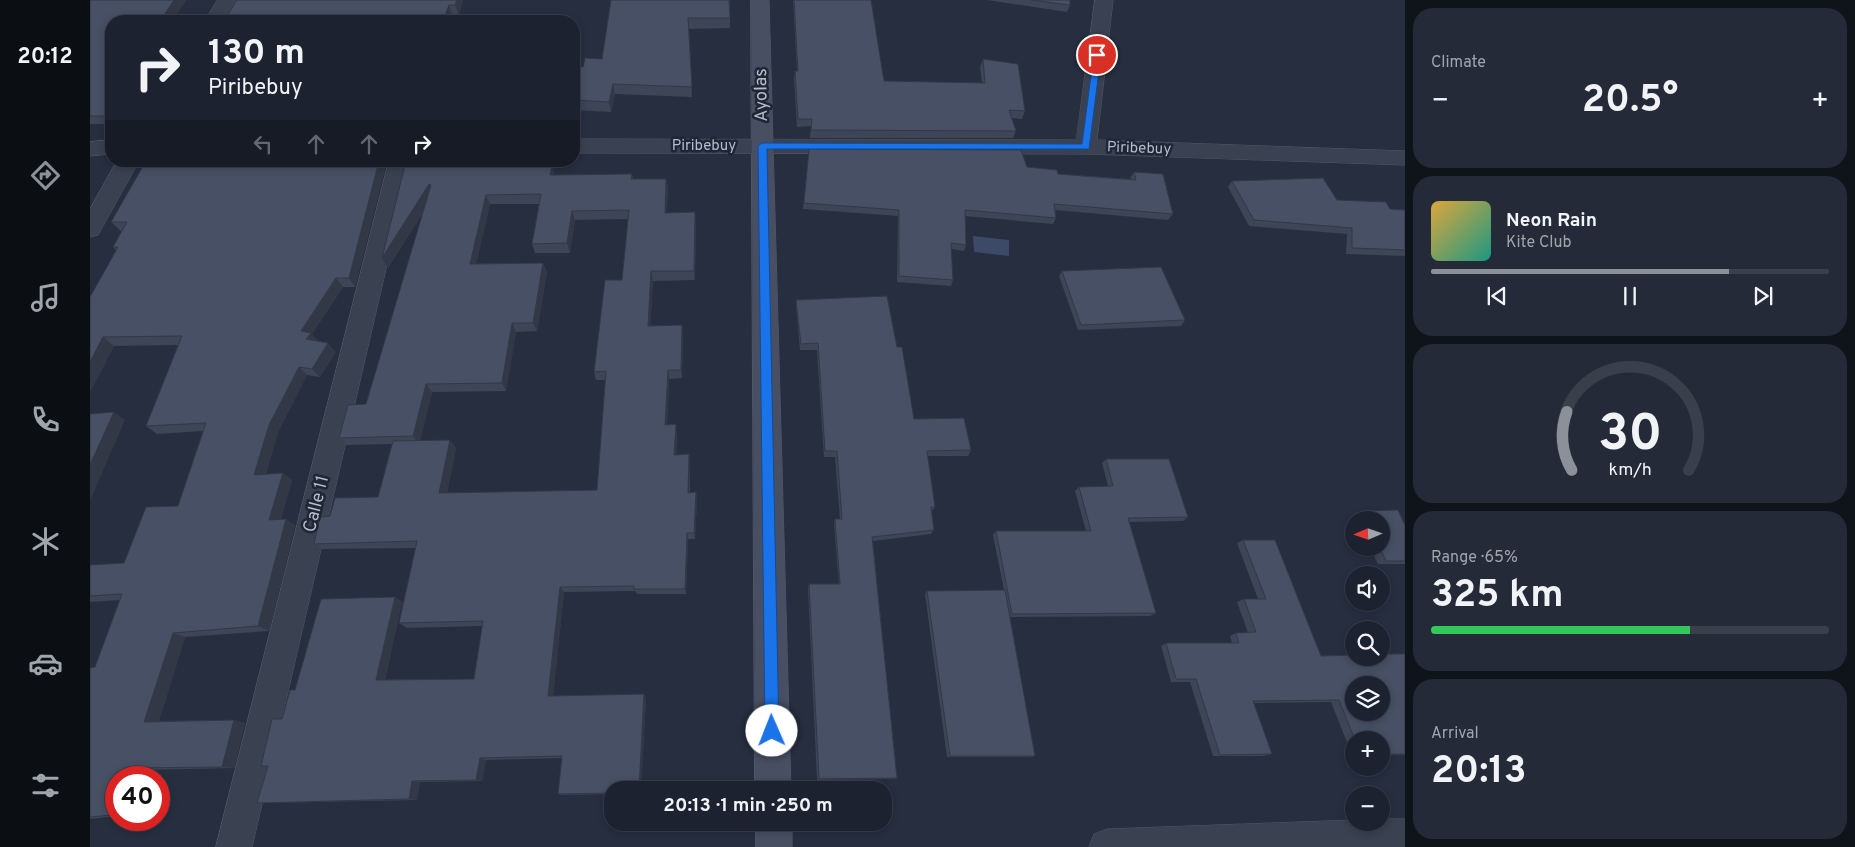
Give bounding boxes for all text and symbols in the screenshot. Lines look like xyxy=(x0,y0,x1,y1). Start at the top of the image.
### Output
text: 130 m xyxy=(208,32,305,76)
pin xyxy=(1076,34,1118,76)
icon: right xyxy=(125,35,190,100)
icon: arrive xyxy=(1083,41,1111,69)
text: 20:12 xyxy=(17,44,73,71)
text: Climate xyxy=(1431,53,1486,73)
street label: Ayolas xyxy=(750,68,774,122)
text: Piribebuy xyxy=(208,75,303,102)
text: 20.5° xyxy=(1582,77,1678,126)
text: − xyxy=(1431,84,1449,120)
text: + xyxy=(1811,84,1829,120)
icon: left xyxy=(249,130,277,158)
icon: ahead xyxy=(302,130,330,158)
icon: ahead xyxy=(355,130,383,158)
icon: right xyxy=(408,130,436,158)
street label: Piribebuy xyxy=(672,137,736,156)
street label: Piribebuy xyxy=(1106,138,1172,160)
icon: directions xyxy=(28,158,63,193)
text: Neon Rain xyxy=(1506,209,1597,233)
text: Kite Club xyxy=(1506,233,1571,253)
icon: music xyxy=(28,280,63,315)
icon: previous xyxy=(1483,282,1511,310)
icon: pause xyxy=(1616,282,1644,310)
icon: next xyxy=(1749,282,1777,310)
icon: phone xyxy=(28,402,63,437)
text: 30 xyxy=(1598,403,1662,469)
text: km/h xyxy=(1608,459,1652,482)
street label: Calle 11 xyxy=(299,473,335,535)
north arrow xyxy=(1345,511,1390,556)
map controls xyxy=(1345,511,1390,831)
icon: climate xyxy=(28,524,63,559)
text: Range · 65% xyxy=(1431,548,1518,568)
button: sound xyxy=(1345,566,1390,611)
text: 325 km xyxy=(1431,572,1564,621)
button: search xyxy=(1345,621,1390,666)
icon: car xyxy=(28,646,63,681)
button: layers xyxy=(1345,676,1390,721)
position arrow xyxy=(745,704,797,756)
text: Arrival xyxy=(1431,724,1479,744)
button: + xyxy=(1345,731,1390,776)
text: 20:13 xyxy=(1431,748,1526,797)
speed limit sign: 40 xyxy=(105,766,170,831)
icon: filters xyxy=(28,768,63,803)
button: − xyxy=(1345,786,1390,831)
text: 20:13 · 1 min · 250 m xyxy=(663,794,833,818)

